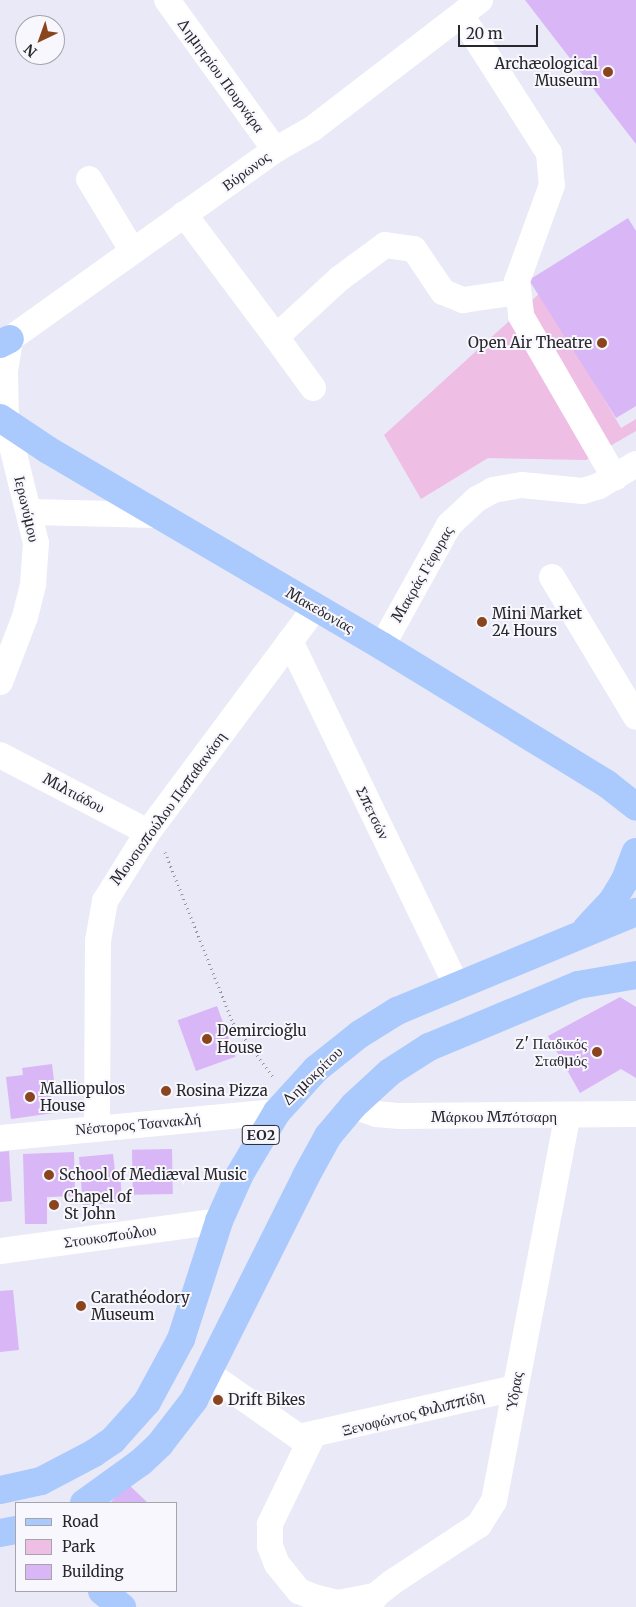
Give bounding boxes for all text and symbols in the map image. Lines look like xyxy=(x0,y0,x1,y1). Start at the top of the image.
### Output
street label: Δημητρίου Πουρνάρα xyxy=(173,14,269,136)
north arrow xyxy=(15,15,65,65)
scale bar xyxy=(461,15,541,47)
text: 20 m xyxy=(466,24,503,43)
text: N xyxy=(20,40,41,61)
place label: Archæological Museum xyxy=(494,54,598,89)
marker: Archæological Museum xyxy=(602,66,614,78)
street label: Βύρωνος xyxy=(218,148,274,194)
place label: Open Air Theatre xyxy=(468,334,592,352)
marker: Open Air Theatre xyxy=(596,337,608,349)
street label: Ιερωνύμου xyxy=(11,474,43,544)
street label: Μακράς Γέφυρας xyxy=(387,523,457,625)
street label: Μακεδονίας xyxy=(283,583,357,637)
place label: Mini Market 24 Hours xyxy=(492,604,582,639)
marker: Mini Market 24 Hours xyxy=(476,616,488,628)
street label: Μουσιοπούλου Παπαθανάση xyxy=(106,728,230,888)
street label: Μιλτιάδου xyxy=(40,769,108,817)
street label: Σπετσών xyxy=(353,784,393,842)
place label: Demircioğlu House xyxy=(217,1021,307,1056)
marker: Demircioğlu House xyxy=(201,1033,213,1045)
place label: Ζ' Παιδικός Σταθμός xyxy=(515,1034,587,1069)
street label: Δημοκρίτου xyxy=(278,1043,346,1109)
marker: Ζ' Παιδικός Σταθμός xyxy=(591,1046,603,1058)
place label: Malliopulos House xyxy=(40,1079,125,1114)
place label: Rosina Pizza xyxy=(176,1082,268,1100)
marker: Rosina Pizza xyxy=(160,1085,172,1097)
marker: Malliopulos House xyxy=(24,1091,36,1103)
street label: Μάρκου Μπότσαρη xyxy=(431,1108,557,1126)
street label: Νέστορος Τσανακλή xyxy=(74,1110,202,1138)
road number: ΕΟ2 xyxy=(241,1124,281,1146)
place label: School of Mediæval Music xyxy=(59,1166,247,1184)
marker: School of Mediæval Music xyxy=(43,1169,55,1181)
place label: Chapel of St John xyxy=(64,1187,132,1222)
marker: Chapel of St John xyxy=(48,1199,60,1211)
street label: Στουκοπούλου xyxy=(63,1221,157,1251)
place label: Carathéodory Museum xyxy=(91,1288,190,1323)
marker: Carathéodory Museum xyxy=(75,1300,87,1312)
street label: Ύδρας xyxy=(502,1370,526,1412)
street label: Ξενοφώντος Φιλιππίδη xyxy=(340,1387,486,1439)
place label: Drift Bikes xyxy=(228,1391,305,1409)
marker: Drift Bikes xyxy=(212,1394,224,1406)
legend xyxy=(15,1502,178,1592)
text: Road xyxy=(62,1512,98,1531)
text: Park xyxy=(62,1537,95,1556)
text: Building xyxy=(62,1562,124,1581)

